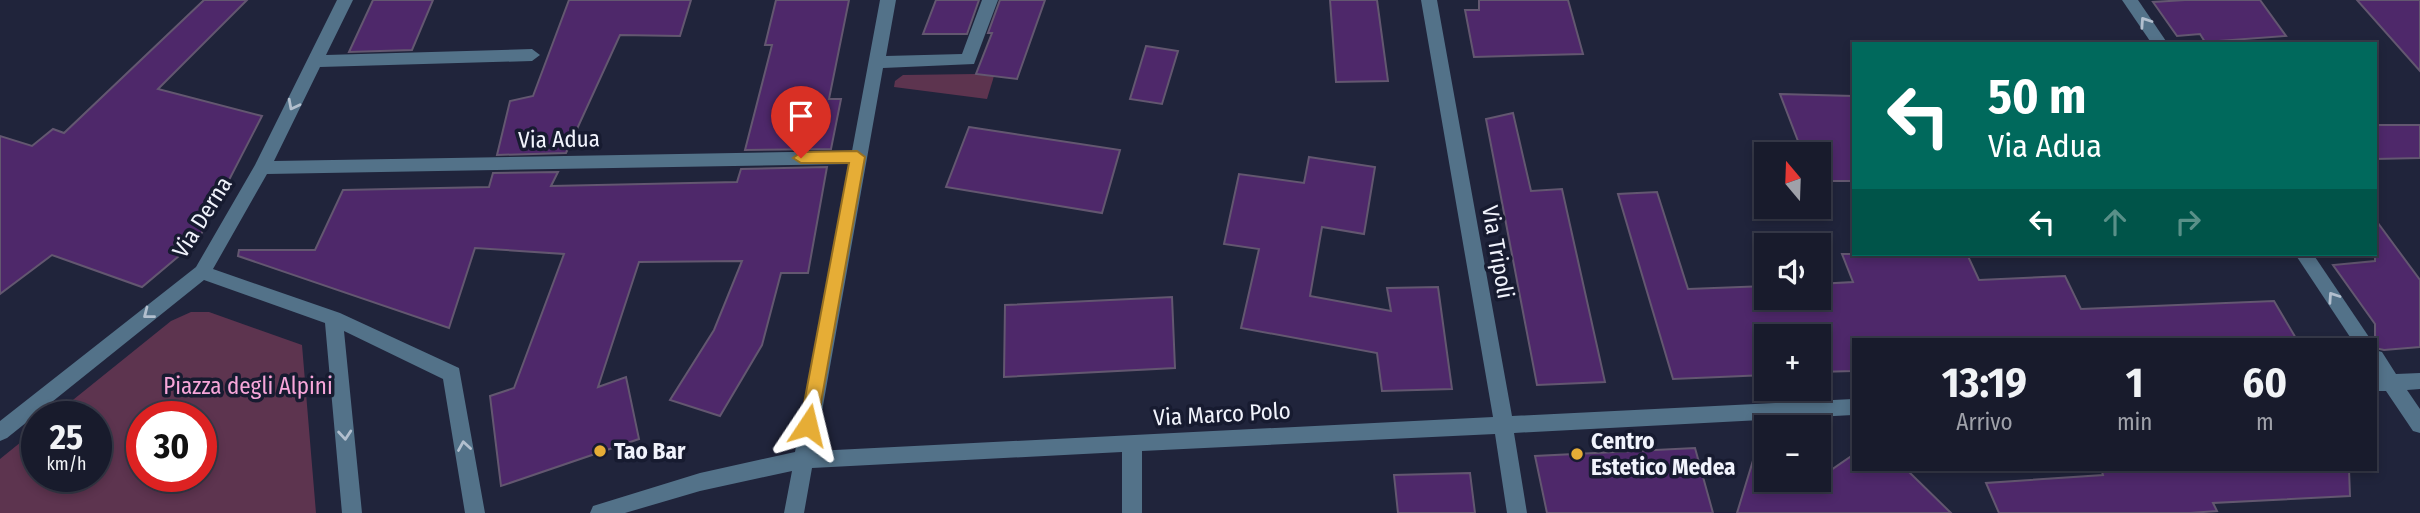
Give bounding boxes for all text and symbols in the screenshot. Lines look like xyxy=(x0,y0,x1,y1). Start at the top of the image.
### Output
one-way arrow xyxy=(2141,17,2153,30)
text: 50 m xyxy=(1988,67,2086,126)
icon: left xyxy=(1873,70,1964,161)
pin xyxy=(771,86,831,158)
icon: arrive xyxy=(782,97,820,135)
one-way arrow xyxy=(288,98,302,110)
street label: Via Adua xyxy=(518,124,600,154)
text: Via Adua xyxy=(1988,127,2102,165)
north arrow xyxy=(1754,142,1830,219)
map controls xyxy=(1754,142,1831,492)
street label: Via Derna xyxy=(166,171,238,263)
street label: Via Tripoli xyxy=(1476,203,1520,301)
icon: left xyxy=(2023,203,2061,241)
icon: ahead xyxy=(2096,203,2134,241)
icon: right xyxy=(2169,203,2207,241)
button: sound xyxy=(1754,233,1831,310)
one-way arrow xyxy=(2329,292,2341,305)
one-way arrow xyxy=(144,306,157,318)
button: + xyxy=(1754,324,1831,401)
text: 13:19 xyxy=(1942,358,2027,408)
text: 1 xyxy=(2126,358,2144,408)
text: 60 xyxy=(2242,358,2287,408)
park label: Piazza degli Alpini xyxy=(163,372,333,400)
position arrow xyxy=(771,388,845,462)
street label: Via Marco Polo xyxy=(1153,396,1291,432)
speed limit sign: 30 xyxy=(126,401,217,492)
text: Arrivo xyxy=(1956,408,2013,436)
text: min xyxy=(2117,408,2152,436)
text: m xyxy=(2256,408,2274,436)
button: − xyxy=(1754,415,1831,492)
text: 25 xyxy=(50,416,83,458)
place label: Centro Estetico Medea xyxy=(1591,427,1736,481)
one-way arrow xyxy=(337,429,352,440)
place label: Tao Bar xyxy=(614,437,686,465)
one-way arrow xyxy=(457,440,472,452)
marker: Tao Bar xyxy=(592,443,608,459)
marker: Centro Estetico Medea xyxy=(1569,446,1585,462)
text: km/h xyxy=(46,453,87,475)

